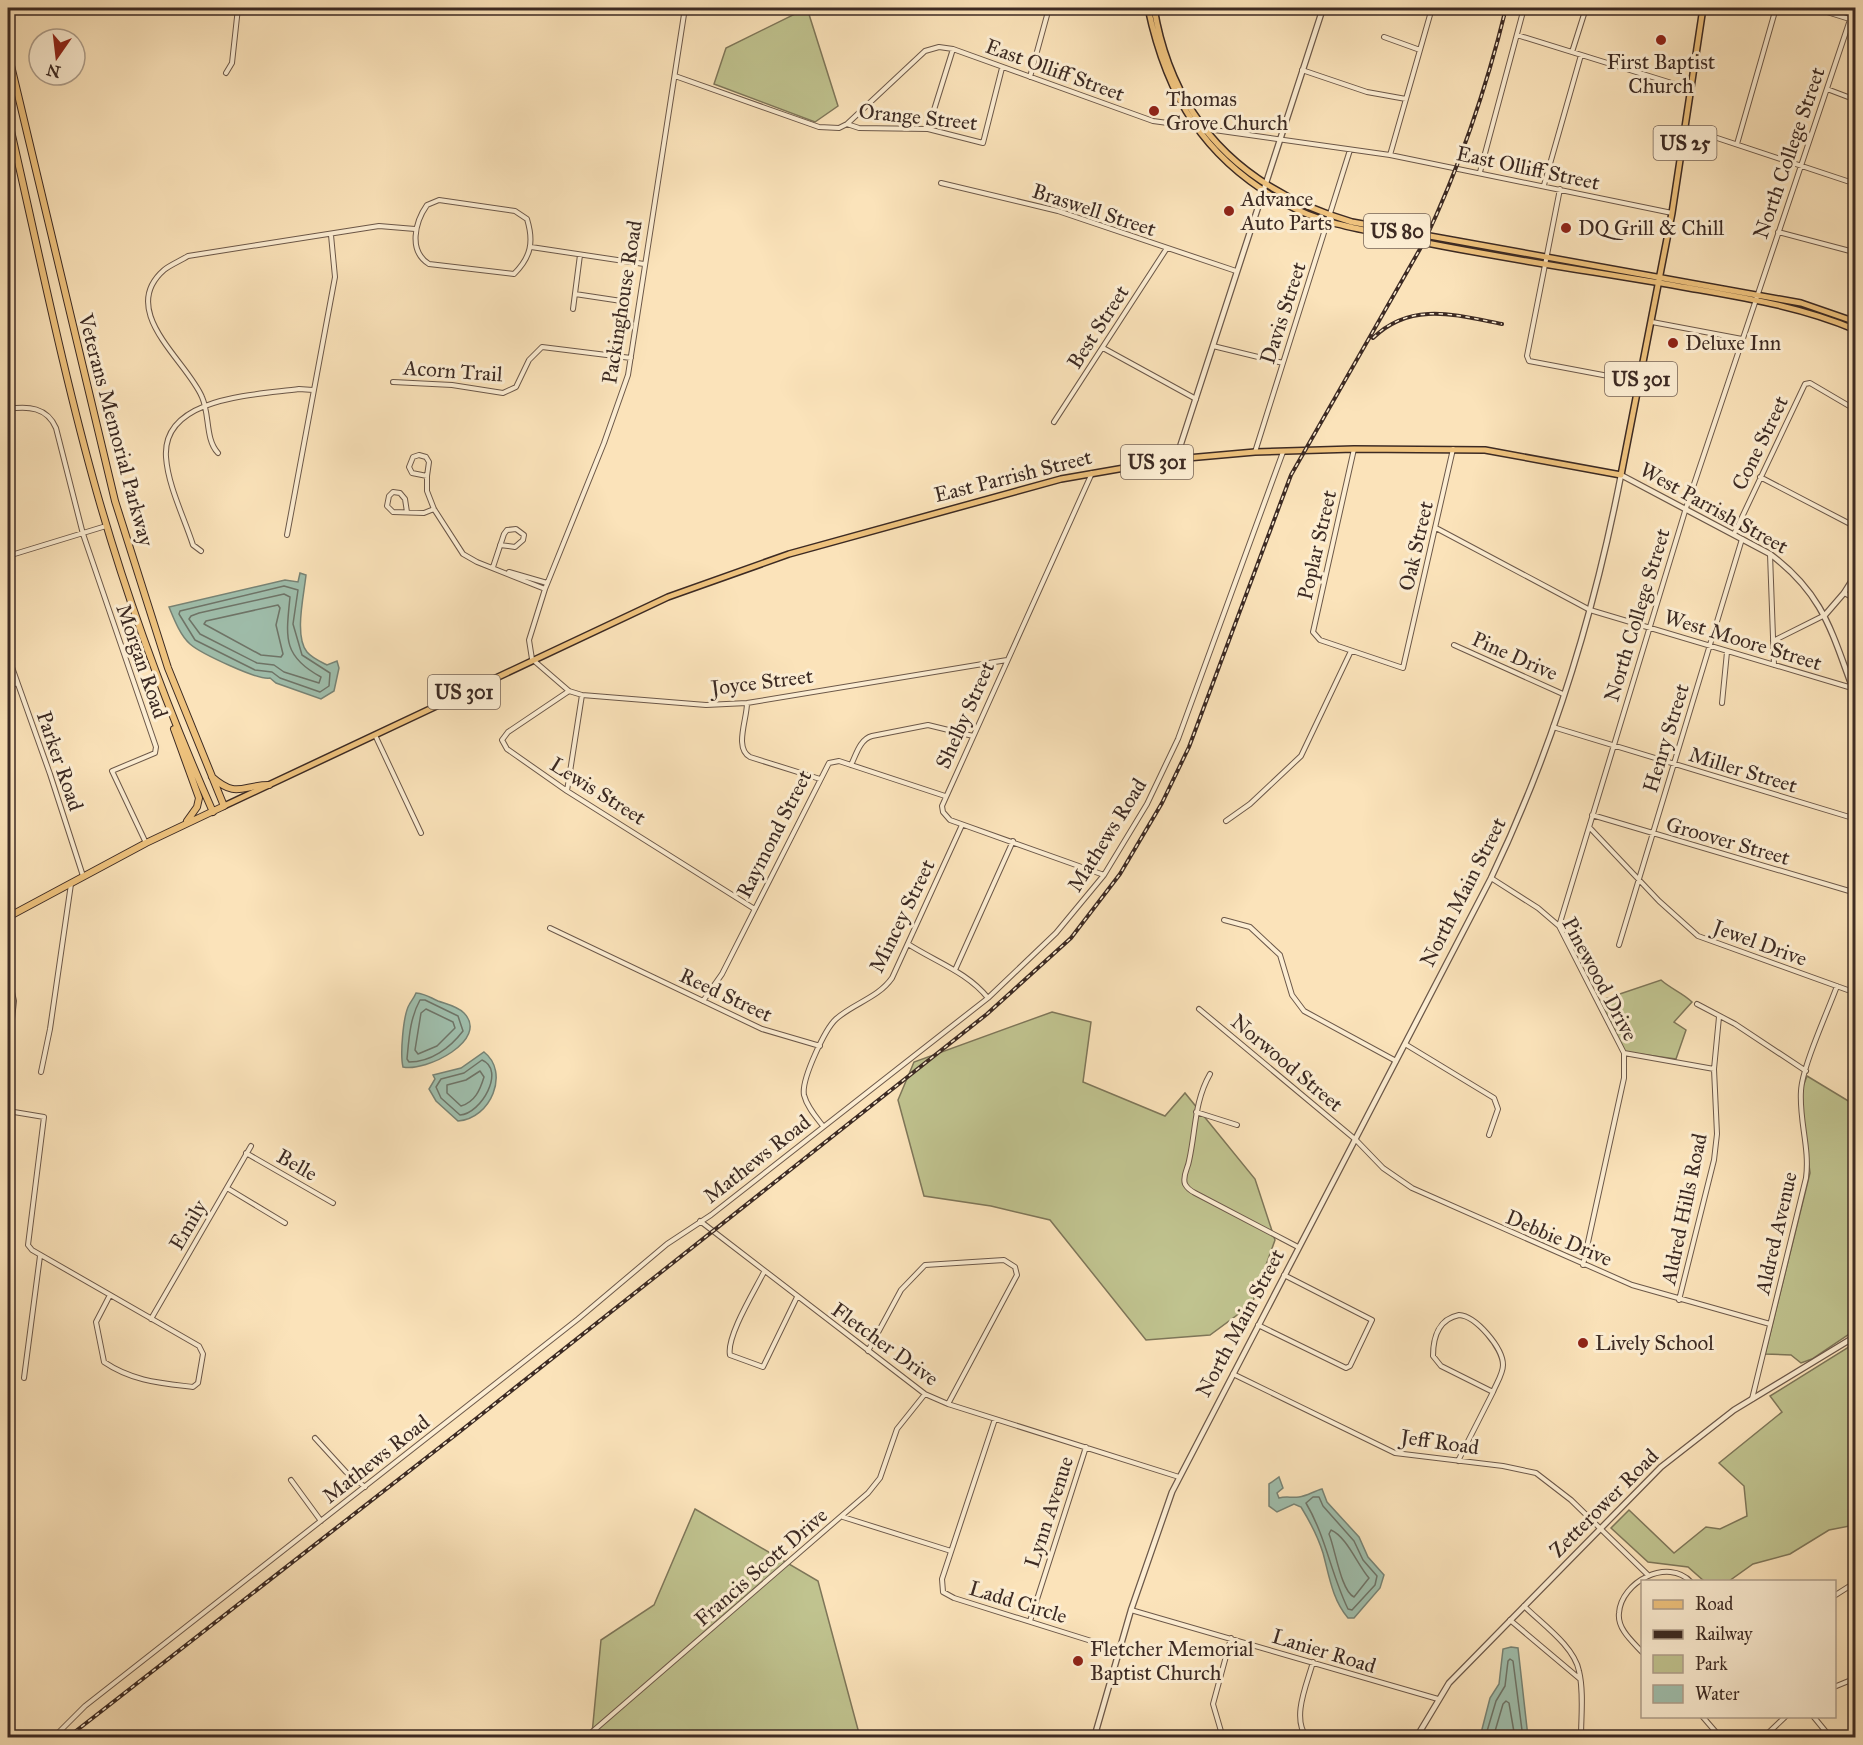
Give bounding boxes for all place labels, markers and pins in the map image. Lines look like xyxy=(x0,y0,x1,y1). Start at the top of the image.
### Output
marker: First Baptist Church xyxy=(1654,33,1668,47)
place label: First Baptist Church xyxy=(1607,49,1716,99)
place label: Thomas Grove Church xyxy=(1166,86,1288,136)
marker: Thomas Grove Church xyxy=(1147,104,1161,118)
place label: Advance Auto Parts xyxy=(1240,186,1332,236)
marker: Advance Auto Parts xyxy=(1222,204,1236,218)
place label: DQ Grill & Chill xyxy=(1578,215,1725,241)
marker: DQ Grill & Chill xyxy=(1559,221,1573,235)
place label: Deluxe Inn xyxy=(1685,330,1781,356)
marker: Deluxe Inn xyxy=(1666,336,1680,350)
place label: Lively School xyxy=(1595,1330,1714,1356)
marker: Lively School xyxy=(1576,1336,1590,1350)
place label: Fletcher Memorial Baptist Church xyxy=(1090,1636,1254,1686)
marker: Fletcher Memorial Baptist Church xyxy=(1071,1654,1085,1668)

